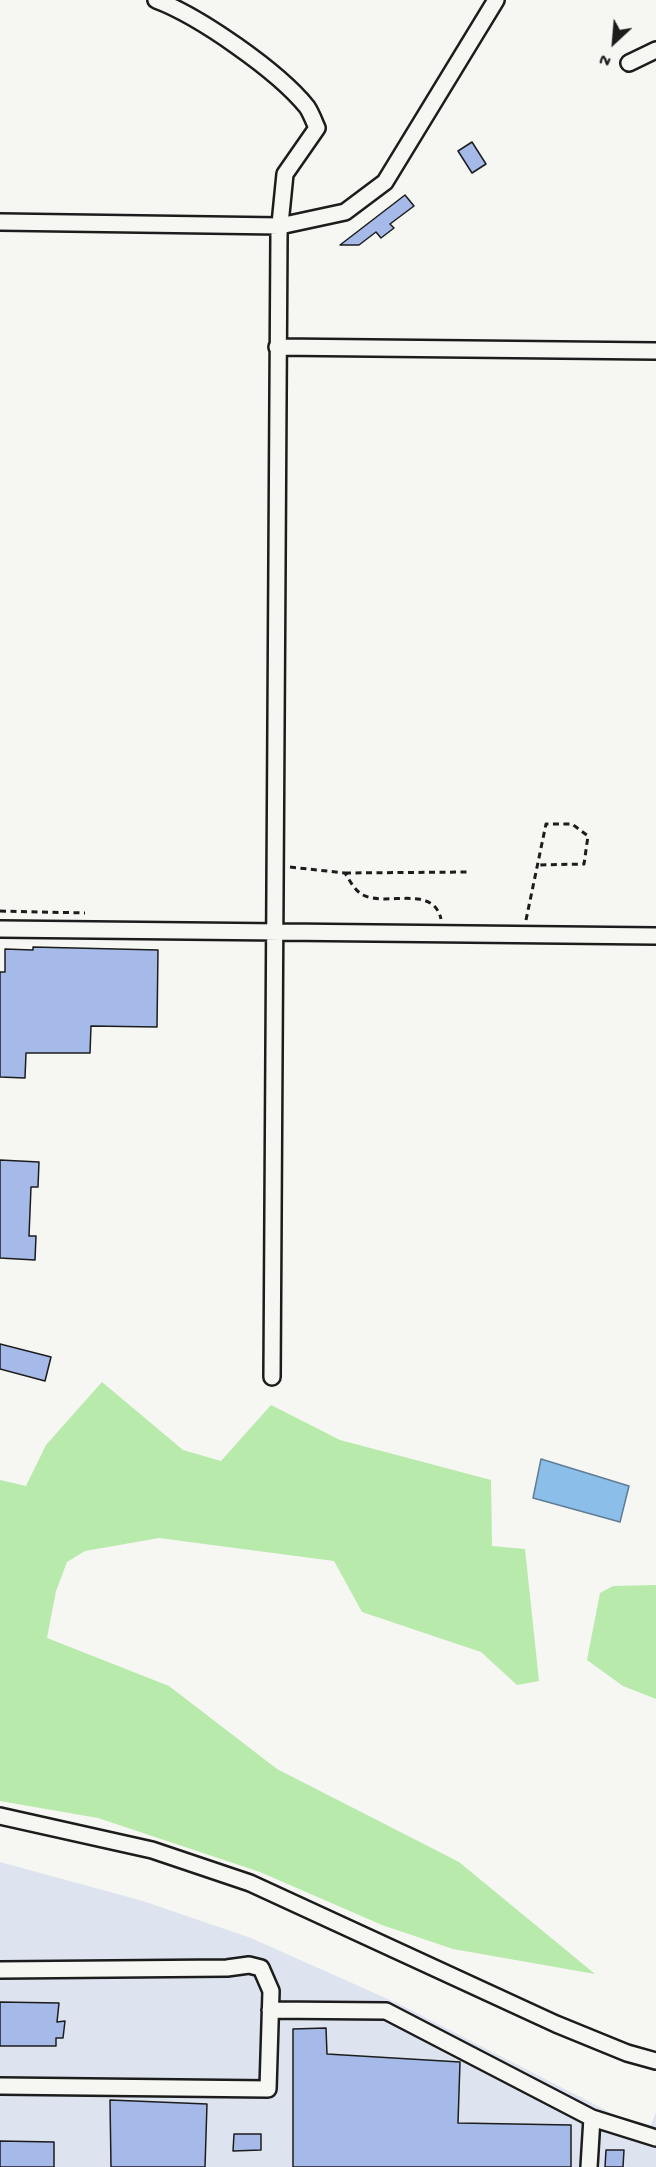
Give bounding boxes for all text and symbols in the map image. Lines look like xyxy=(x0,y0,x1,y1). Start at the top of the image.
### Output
north arrow xyxy=(584,12,644,72)
text: N xyxy=(597,48,615,69)

